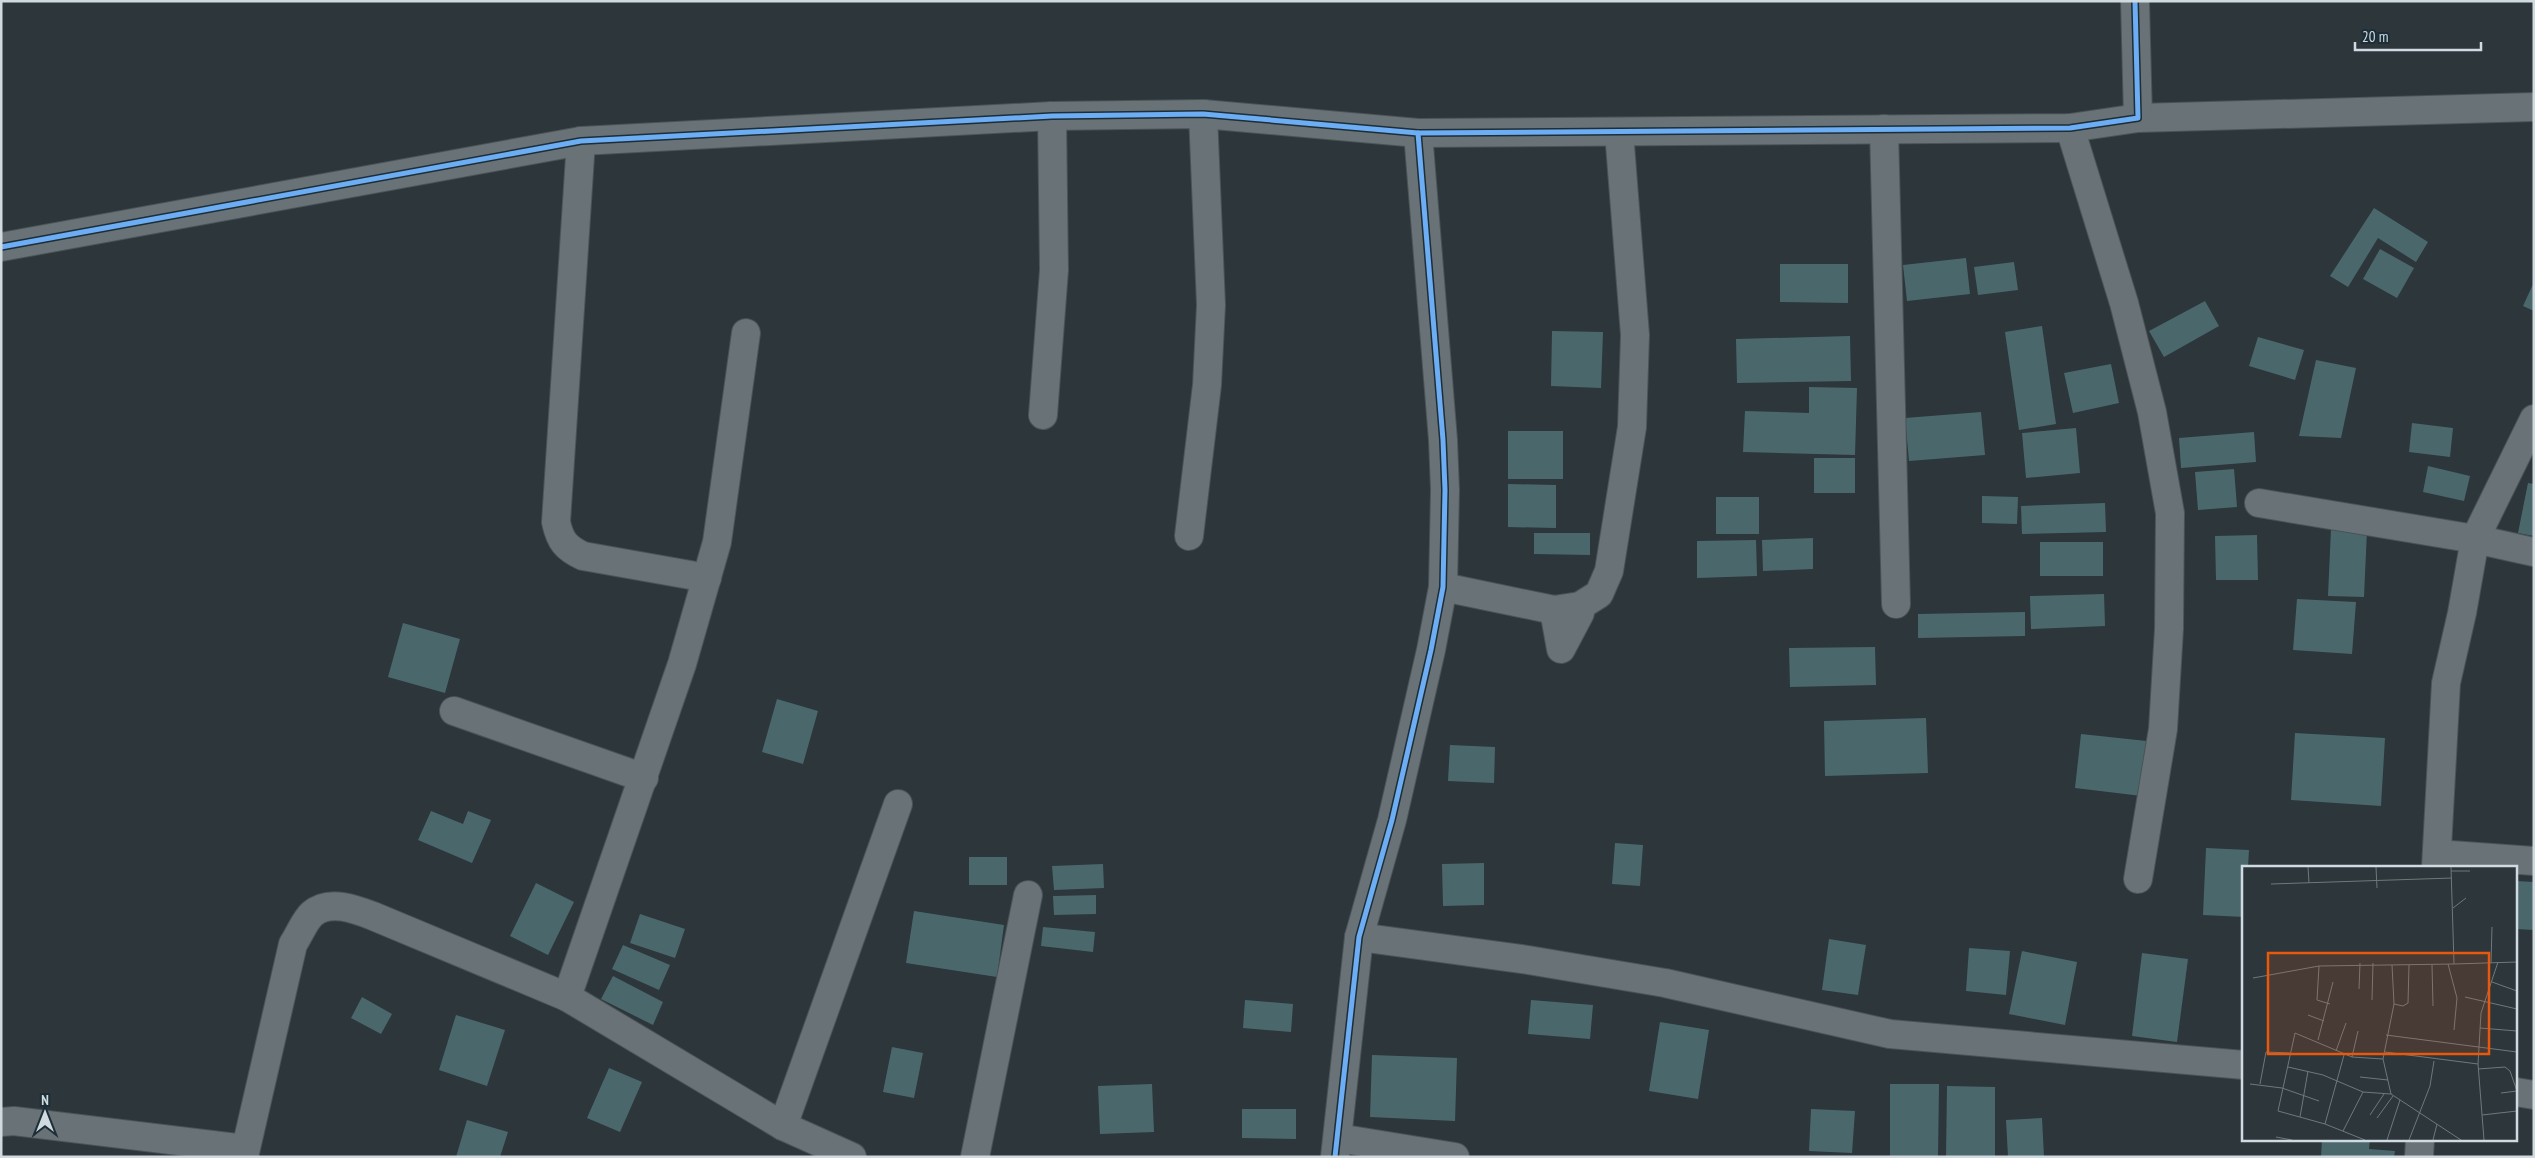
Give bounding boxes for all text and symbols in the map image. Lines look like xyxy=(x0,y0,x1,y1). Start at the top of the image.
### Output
scale bar xyxy=(2355,20,2481,52)
text: 20 m xyxy=(2362,27,2388,46)
inset map xyxy=(2242,866,2518,1140)
north arrow xyxy=(20,1088,70,1138)
text: N xyxy=(41,1091,49,1109)

